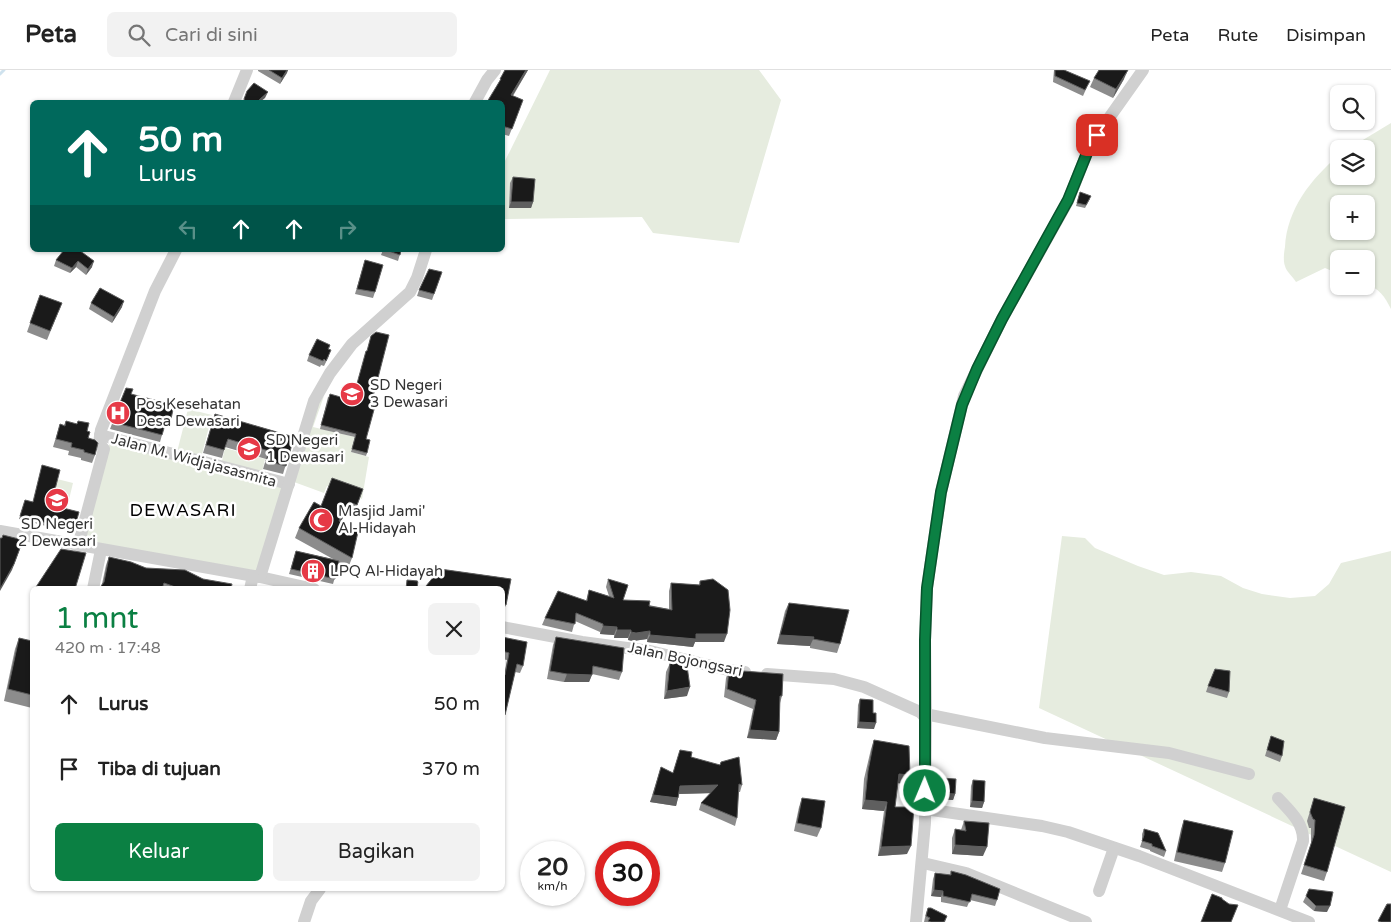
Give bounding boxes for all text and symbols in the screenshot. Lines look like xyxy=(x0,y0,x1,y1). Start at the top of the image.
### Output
search box xyxy=(107,12,457,57)
text: Peta xyxy=(25,20,77,49)
icon: search xyxy=(125,21,153,49)
text: Cari di sini xyxy=(165,24,258,46)
text: Peta xyxy=(1150,24,1189,46)
text: Rute xyxy=(1217,24,1258,46)
text: Disimpan xyxy=(1286,24,1366,46)
map controls xyxy=(1330,85,1375,295)
button: search xyxy=(1330,85,1375,130)
pin xyxy=(1076,114,1118,156)
text: 50 m xyxy=(138,119,223,161)
icon: ahead xyxy=(55,120,120,185)
icon: arrive xyxy=(1083,121,1111,149)
button: layers xyxy=(1330,140,1375,185)
text: Lurus xyxy=(138,161,196,187)
button: + xyxy=(1330,195,1375,240)
icon: left xyxy=(174,215,202,243)
icon: ahead xyxy=(227,215,255,243)
icon: ahead xyxy=(280,215,308,243)
icon: right xyxy=(333,215,361,243)
button: − xyxy=(1330,250,1375,295)
place label: SD Negeri 3 Dewasari xyxy=(370,376,448,411)
school or university icon: SD Negeri 3 Dewasari xyxy=(339,381,365,407)
place label: Pos Kesehatan Desa Dewasari xyxy=(136,395,241,430)
hospital icon: Pos Kesehatan Desa Dewasari xyxy=(105,400,131,426)
street label: Jalan M. Widjajasasmita xyxy=(110,429,278,491)
place label: SD Negeri 1 Dewasari xyxy=(266,431,344,466)
school or university icon: SD Negeri 1 Dewasari xyxy=(236,436,262,462)
school or university icon: SD Negeri 2 Dewasari xyxy=(44,487,70,513)
district label: DEWASARI xyxy=(129,499,237,521)
place label: Masjid Jami' Al-Hidayah xyxy=(338,502,425,537)
mosque icon: Masjid Jami' Al-Hidayah xyxy=(308,507,334,533)
place label: SD Negeri 2 Dewasari xyxy=(18,515,96,550)
building icon: LPQ Al-Hidayah xyxy=(300,558,326,584)
place label: LPQ Al-Hidayah xyxy=(330,562,443,580)
text: 1 mnt xyxy=(55,600,139,637)
button: close xyxy=(428,603,480,655)
text: 420 m · 17:48 xyxy=(55,638,161,658)
street label: Jalan Bojongsari xyxy=(626,638,744,680)
icon: ahead xyxy=(55,690,83,718)
text: Lurus xyxy=(98,693,148,715)
text: 50 m xyxy=(434,693,480,715)
icon: arrive xyxy=(55,755,83,783)
text: Tiba di tujuan xyxy=(98,758,221,780)
text: 370 m xyxy=(422,758,480,780)
position arrow xyxy=(898,764,950,816)
button: Keluar xyxy=(55,823,263,881)
button: Bagikan xyxy=(273,823,480,881)
speed limit sign: 30 xyxy=(595,841,660,906)
text: 20 xyxy=(537,852,568,882)
text: km/h xyxy=(537,879,568,893)

